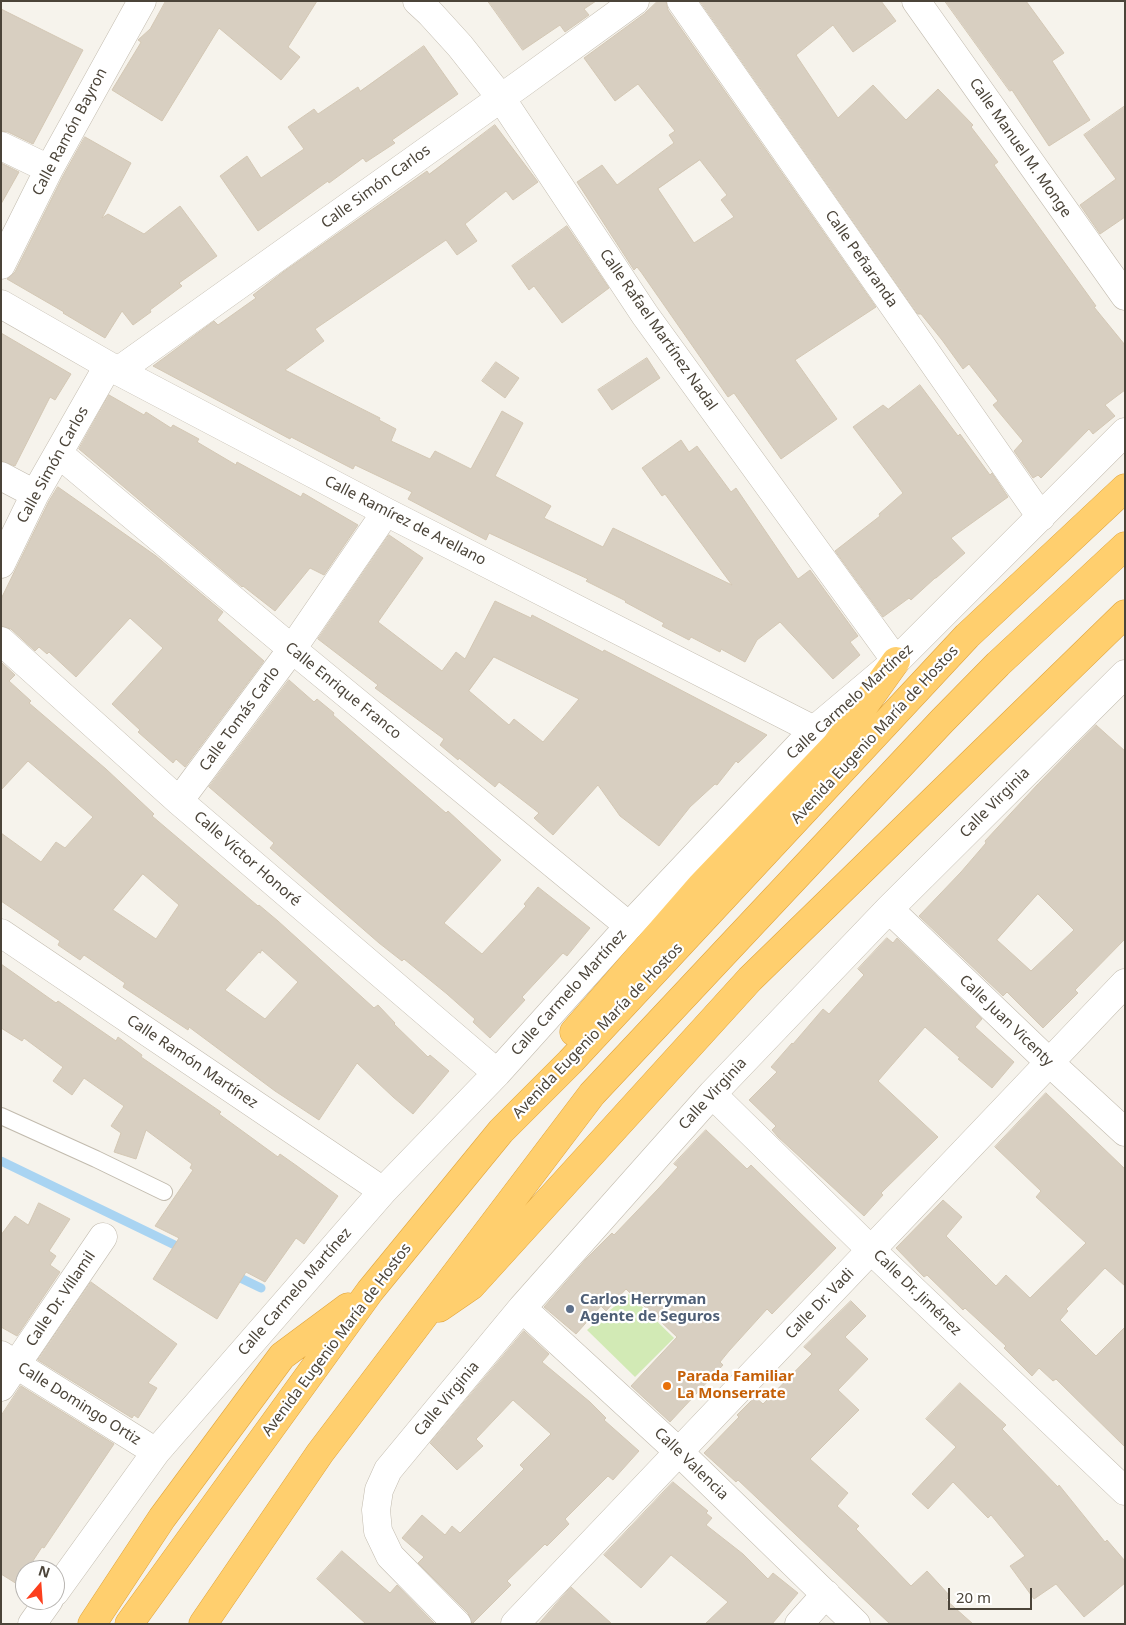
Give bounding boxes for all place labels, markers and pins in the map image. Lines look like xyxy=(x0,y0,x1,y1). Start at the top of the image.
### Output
place label: Carlos Herryman Agente de Seguros xyxy=(580,1291,720,1326)
marker: Carlos Herryman Agente de Seguros xyxy=(564,1303,576,1315)
place label: Parada Familiar La Monserrate xyxy=(677,1368,794,1403)
marker: Parada Familiar La Monserrate xyxy=(661,1380,673,1392)

